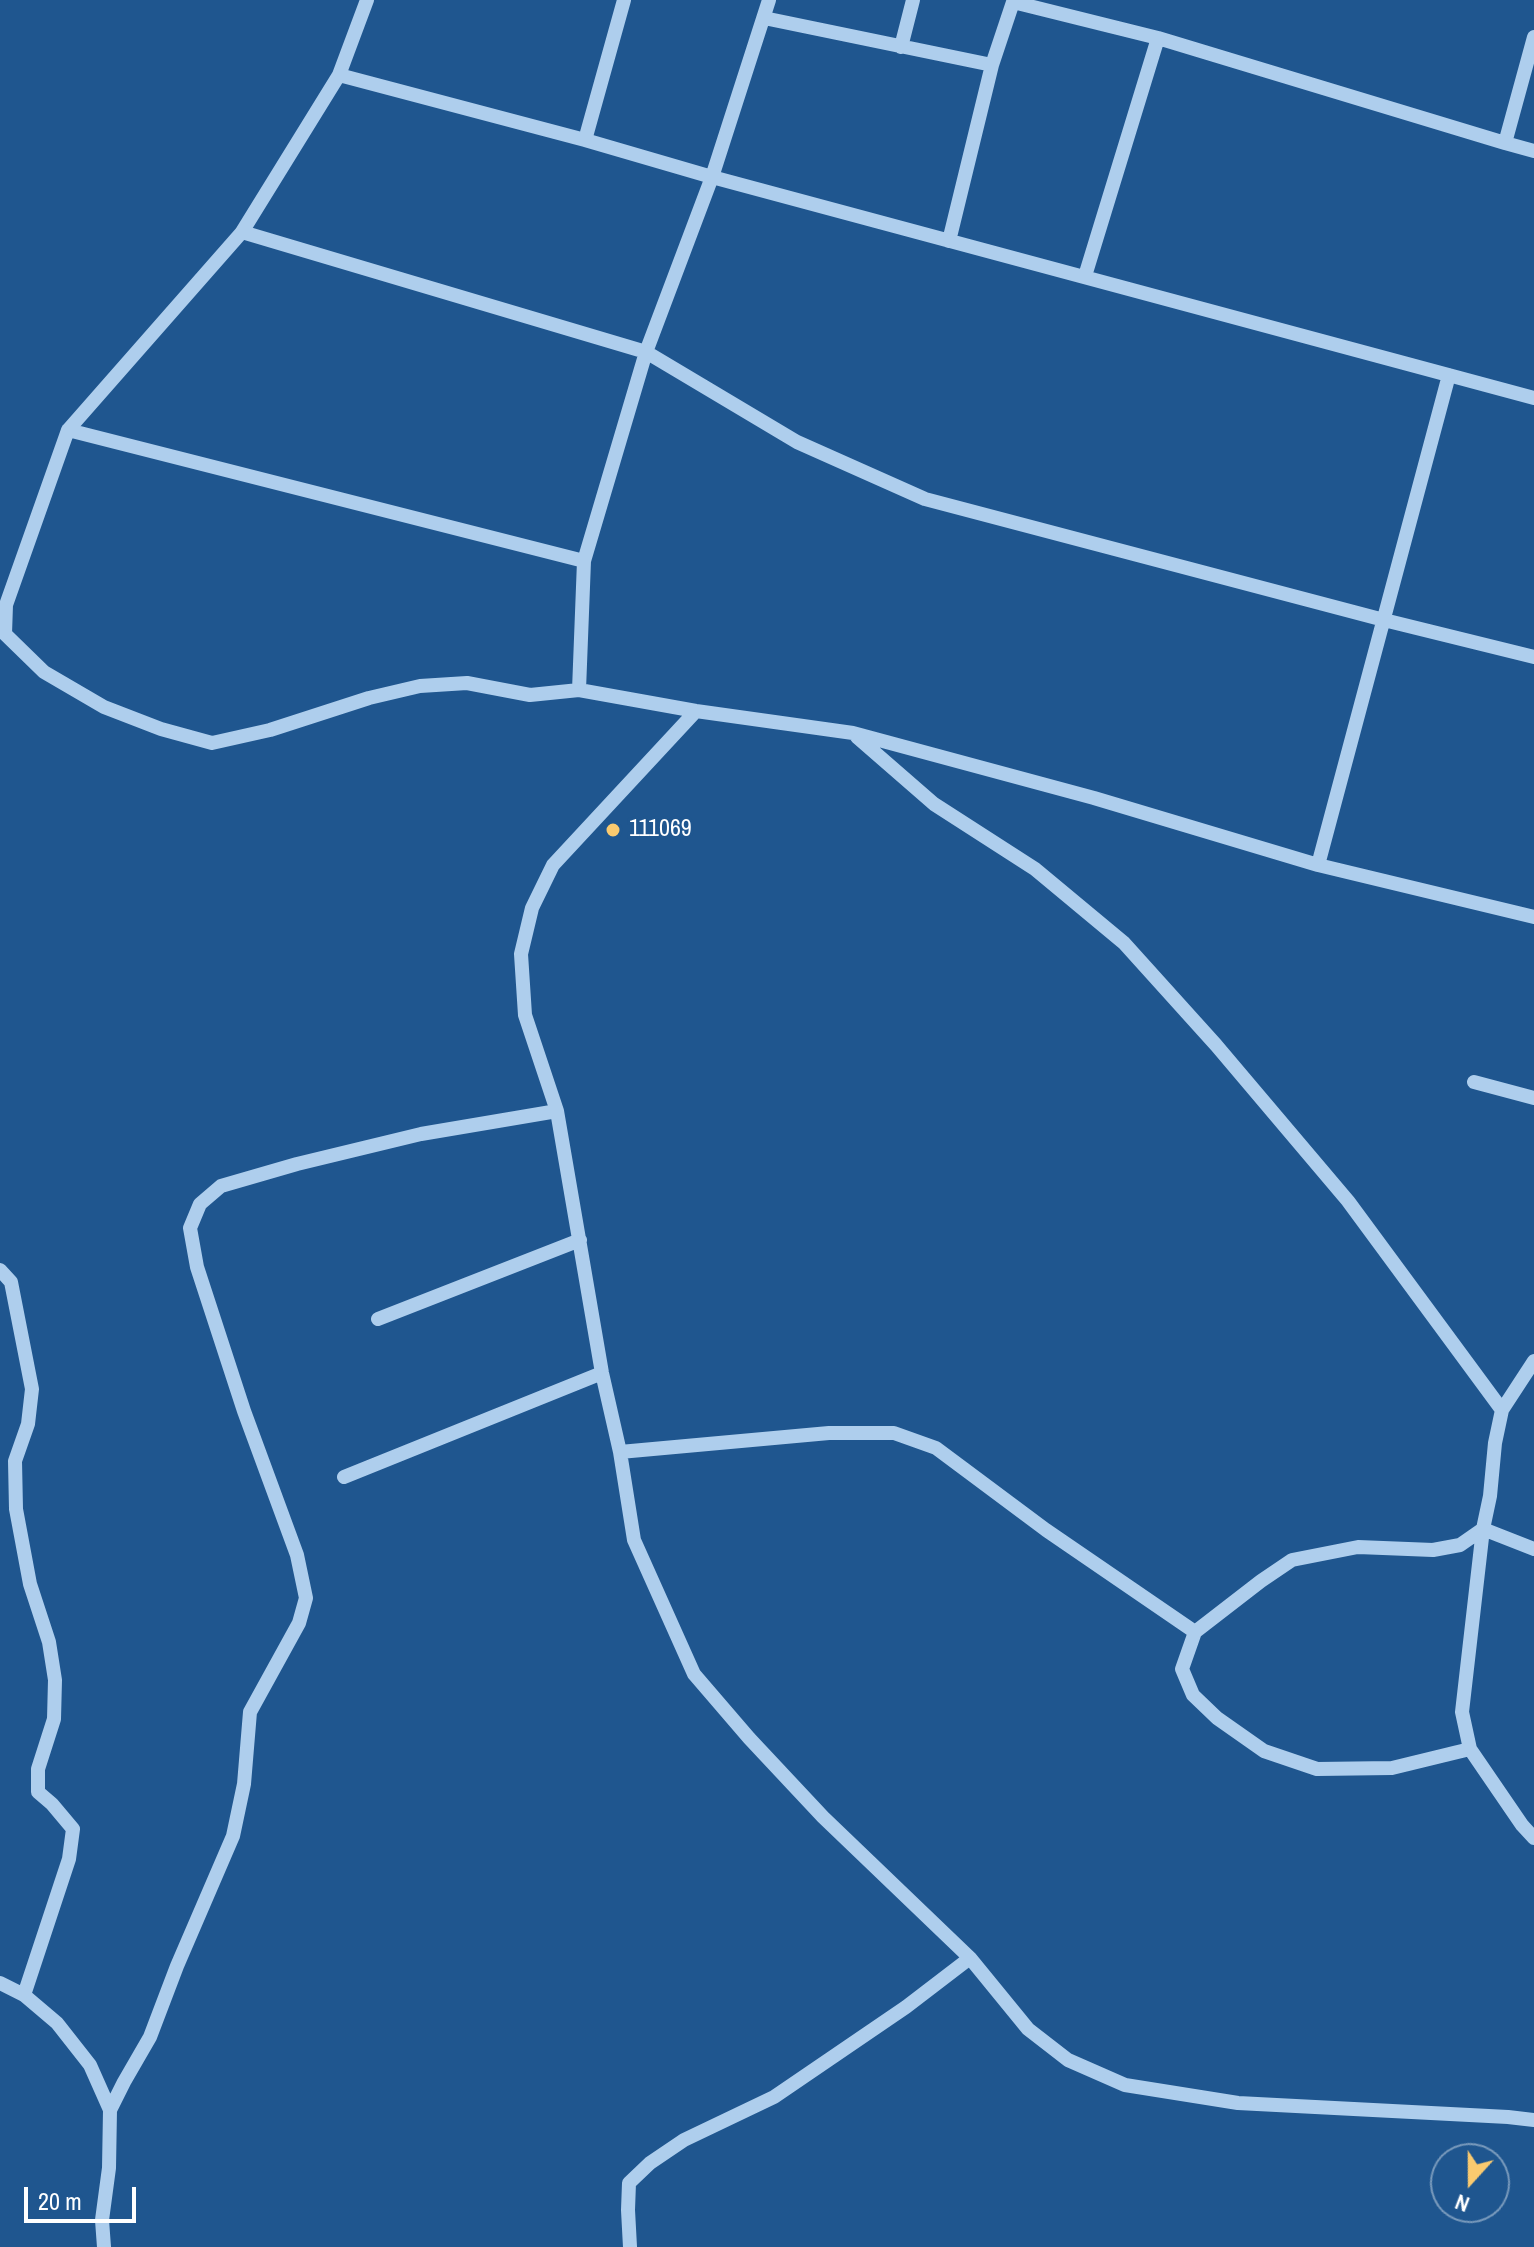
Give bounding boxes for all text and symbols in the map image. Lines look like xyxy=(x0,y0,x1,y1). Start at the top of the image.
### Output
place label: 111069 xyxy=(629,816,692,844)
marker: 111069 xyxy=(604,821,622,839)
north arrow xyxy=(1430,2143,1510,2223)
scale bar xyxy=(28,2171,140,2221)
text: 20 m xyxy=(38,2185,82,2217)
text: N xyxy=(1451,2187,1474,2220)

